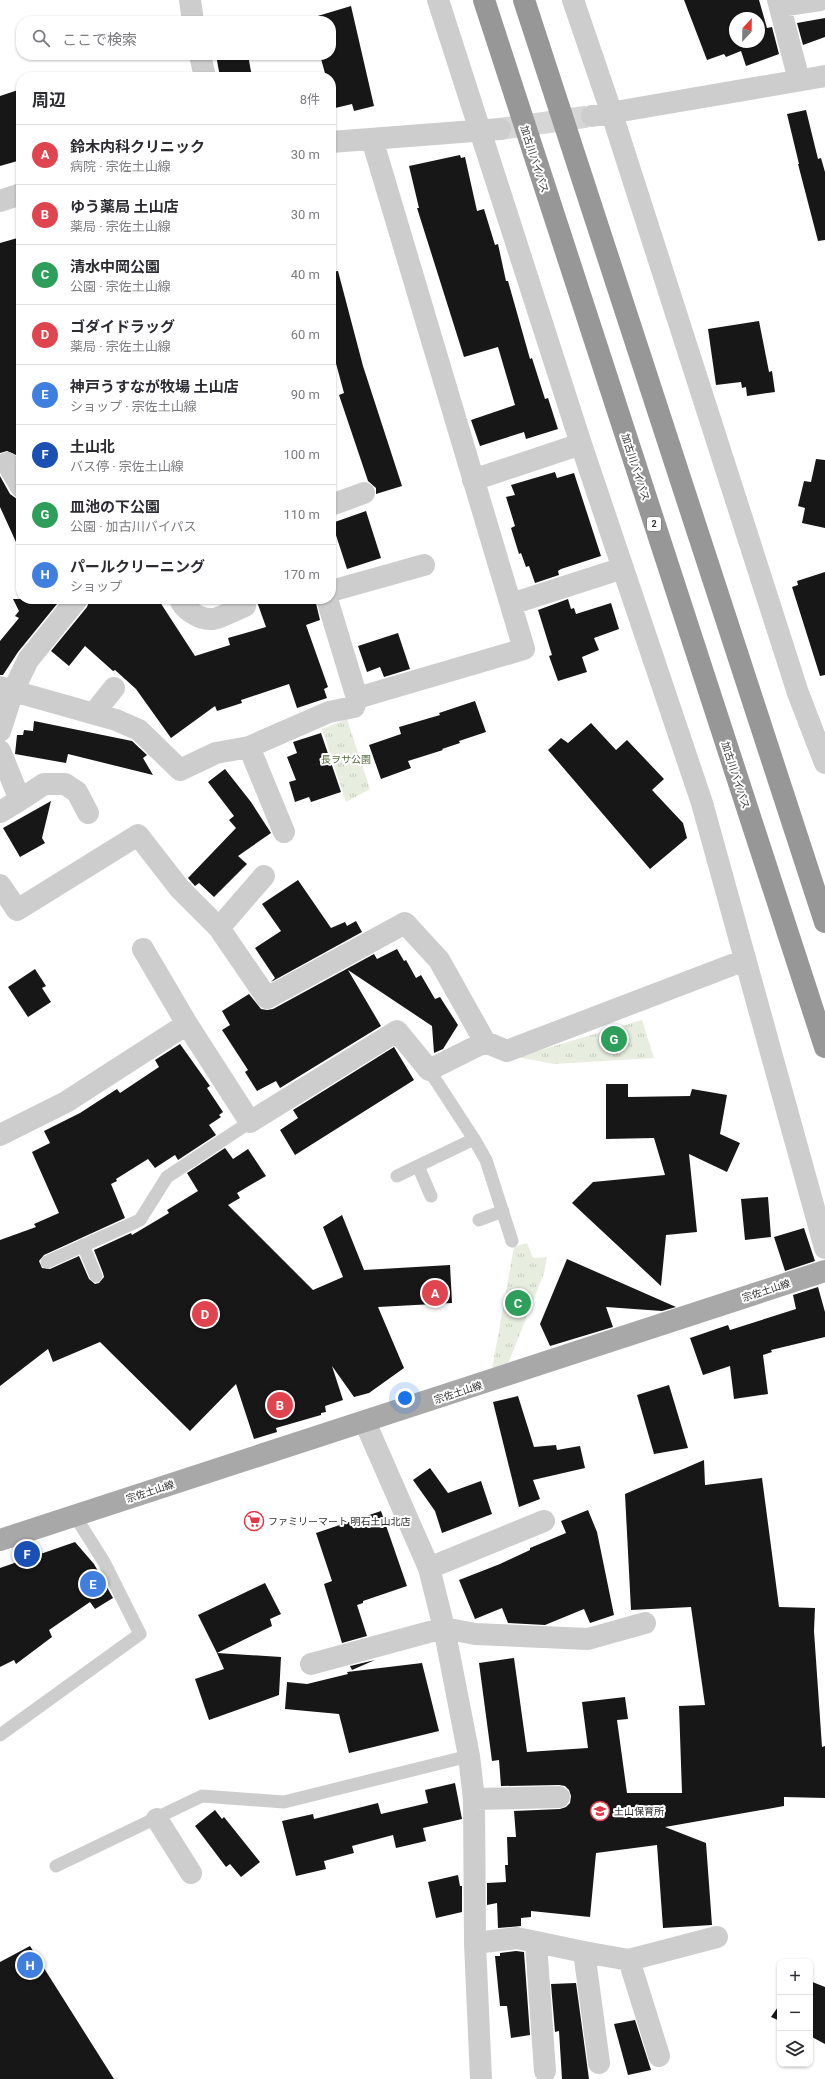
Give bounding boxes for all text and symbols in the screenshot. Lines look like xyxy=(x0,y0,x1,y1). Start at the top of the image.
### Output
north arrow xyxy=(729,12,765,48)
search box xyxy=(16,16,336,60)
icon: search xyxy=(30,27,52,49)
text: ここで検索 xyxy=(62,31,137,49)
text: 周辺 xyxy=(32,90,66,110)
text: 8件 xyxy=(300,92,320,107)
street label: 加古川バイパス xyxy=(519,124,551,194)
text: 鈴木内科クリニック xyxy=(70,138,205,156)
text: A xyxy=(41,147,49,162)
text: 30 m xyxy=(291,147,320,162)
text: 病院 · 宗佐土山線 xyxy=(70,159,171,174)
text: ゆう薬局 土山店 xyxy=(70,198,179,216)
text: B xyxy=(41,207,49,222)
text: 30 m xyxy=(291,207,320,222)
text: 薬局 · 宗佐土山線 xyxy=(70,219,171,234)
text: 清水中岡公園 xyxy=(70,258,160,276)
text: C xyxy=(41,267,49,282)
text: 40 m xyxy=(291,267,320,282)
text: 公園 · 宗佐土山線 xyxy=(70,279,171,294)
text: ゴダイドラッグ xyxy=(70,318,175,336)
text: D xyxy=(41,327,49,342)
text: 60 m xyxy=(291,327,320,342)
text: 薬局 · 宗佐土山線 xyxy=(70,339,171,354)
text: 神戸うすなが牧場 土山店 xyxy=(70,378,239,396)
text: E xyxy=(41,387,49,402)
text: 90 m xyxy=(291,387,320,402)
text: ショップ · 宗佐土山線 xyxy=(70,399,197,414)
street label: 加古川バイパス xyxy=(620,432,652,502)
text: 土山北 xyxy=(70,438,115,456)
text: F xyxy=(41,447,49,462)
text: 100 m xyxy=(283,447,320,462)
text: バス停 · 宗佐土山線 xyxy=(70,459,184,474)
text: 皿池の下公園 xyxy=(70,498,160,516)
text: G xyxy=(41,507,49,522)
text: 110 m xyxy=(283,507,320,522)
road number: 2 xyxy=(647,517,661,531)
text: 公園 · 加古川バイパス xyxy=(70,519,197,534)
text: パールクリーニング xyxy=(70,558,205,576)
text: H xyxy=(40,567,50,582)
text: 170 m xyxy=(283,567,320,582)
text: ショップ xyxy=(70,579,122,594)
street label: 加古川バイパス xyxy=(720,740,752,810)
park label: 長ヲサ公園 xyxy=(321,754,371,765)
pin: G xyxy=(601,1024,627,1054)
pin: A xyxy=(422,1278,448,1308)
street label: 宗佐土山線 xyxy=(741,1278,792,1303)
pin: C xyxy=(505,1288,531,1318)
pin: D xyxy=(192,1299,218,1329)
street label: 宗佐土山線 xyxy=(433,1380,484,1405)
your location xyxy=(395,1388,415,1408)
pin: B xyxy=(267,1390,293,1420)
street label: 宗佐土山線 xyxy=(125,1479,176,1504)
supermarket icon: ファミリーマート 明石土山北店 xyxy=(243,1510,265,1532)
place label: ファミリーマート 明石土山北店 xyxy=(268,1516,410,1527)
pin: F xyxy=(14,1539,40,1569)
pin: E xyxy=(80,1569,106,1599)
school or university icon: 土山保育所 xyxy=(589,1800,611,1822)
place label: 土山保育所 xyxy=(614,1806,664,1817)
pin: H xyxy=(17,1950,43,1980)
map controls xyxy=(777,1959,813,2067)
button: + xyxy=(777,1959,813,1995)
button: − xyxy=(777,1995,813,2031)
button: layers xyxy=(777,2031,813,2067)

